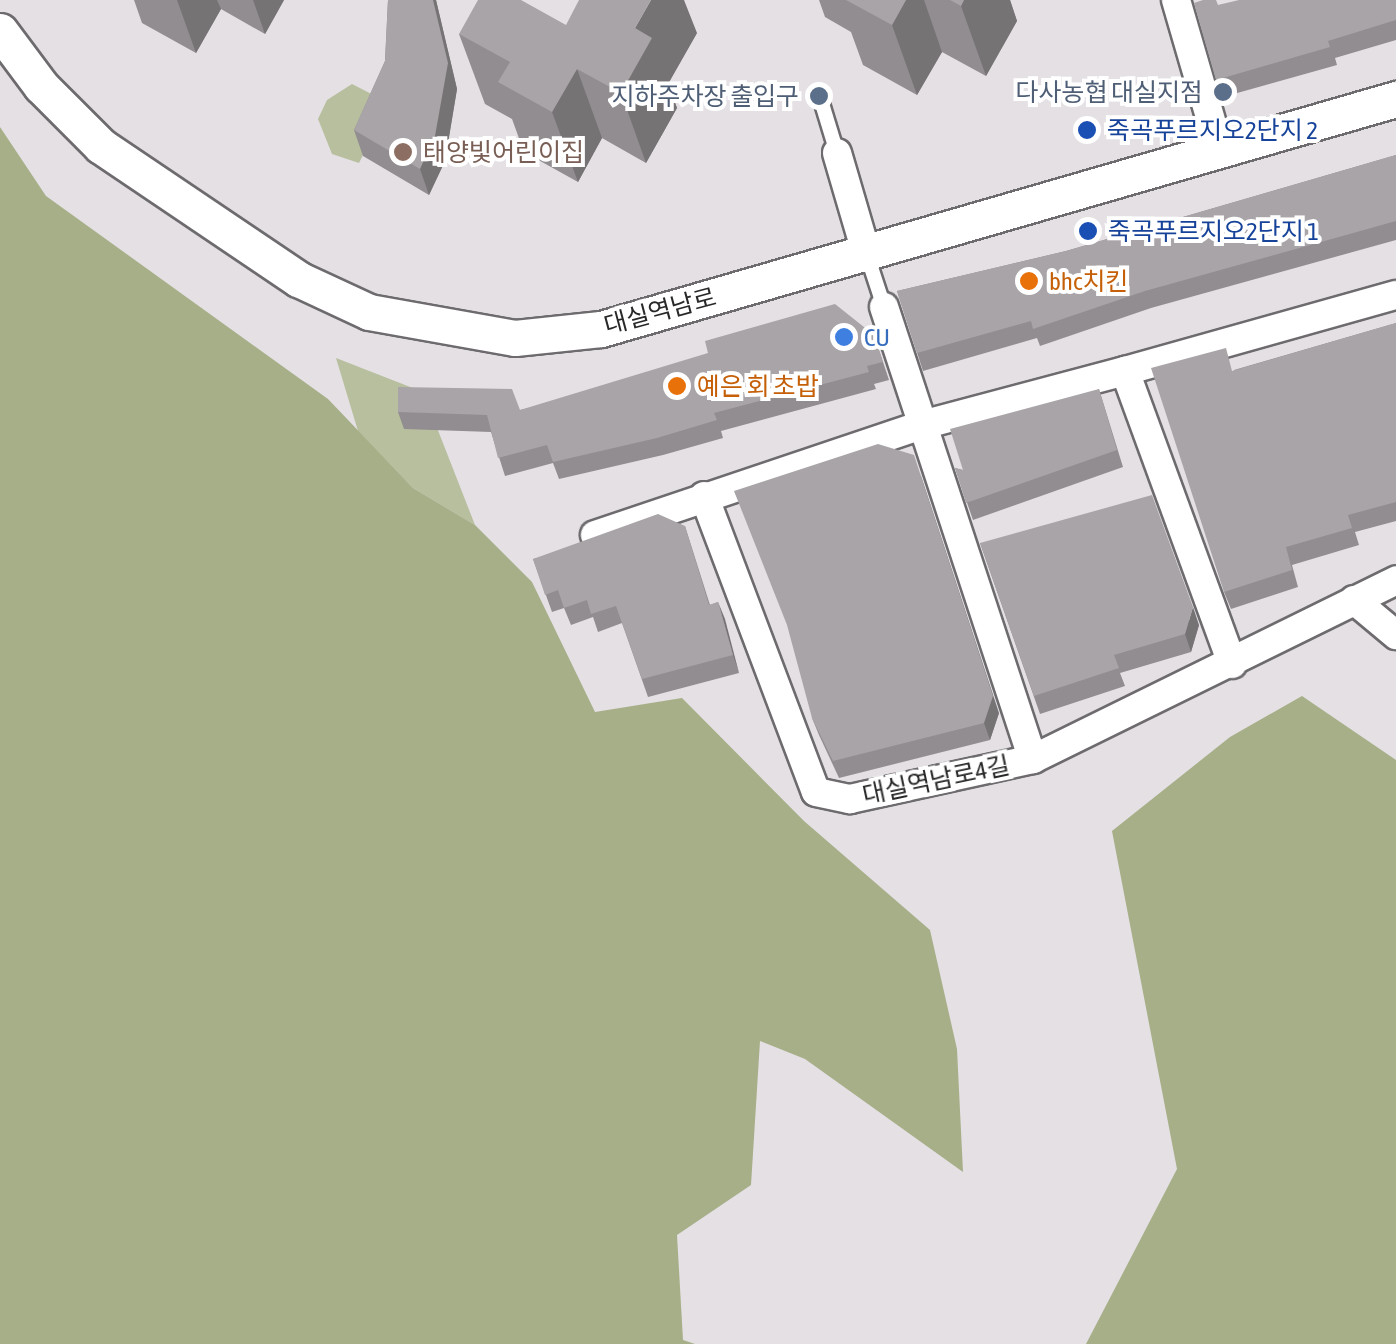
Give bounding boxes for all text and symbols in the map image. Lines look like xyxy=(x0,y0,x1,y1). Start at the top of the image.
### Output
place label: 다사농협 대실지점 xyxy=(1016,77,1203,107)
place label: 지하주차장 출입구 xyxy=(612,81,799,111)
marker: 다사농협 대실지점 xyxy=(1212,81,1234,103)
marker: 지하주차장 출입구 xyxy=(808,85,830,107)
place label: 죽곡푸르지오2단지 2 xyxy=(1107,115,1318,145)
marker: 죽곡푸르지오2단지 2 xyxy=(1076,119,1098,141)
place label: 태양빛어린이집 xyxy=(423,137,584,167)
marker: 태양빛어린이집 xyxy=(392,141,414,163)
place label: 죽곡푸르지오2단지 1 xyxy=(1108,216,1319,246)
marker: 죽곡푸르지오2단지 1 xyxy=(1077,220,1099,242)
place label: bhc치킨 xyxy=(1049,266,1128,296)
marker: bhc치킨 xyxy=(1018,270,1040,292)
street label: 대실역남로 xyxy=(601,282,719,340)
place label: CU xyxy=(864,322,890,352)
marker: CU xyxy=(833,326,855,348)
place label: 예은 회 초밥 xyxy=(697,371,819,401)
marker: 예은 회 초밥 xyxy=(666,375,688,397)
street label: 대실역남로4길 xyxy=(860,750,1012,810)

